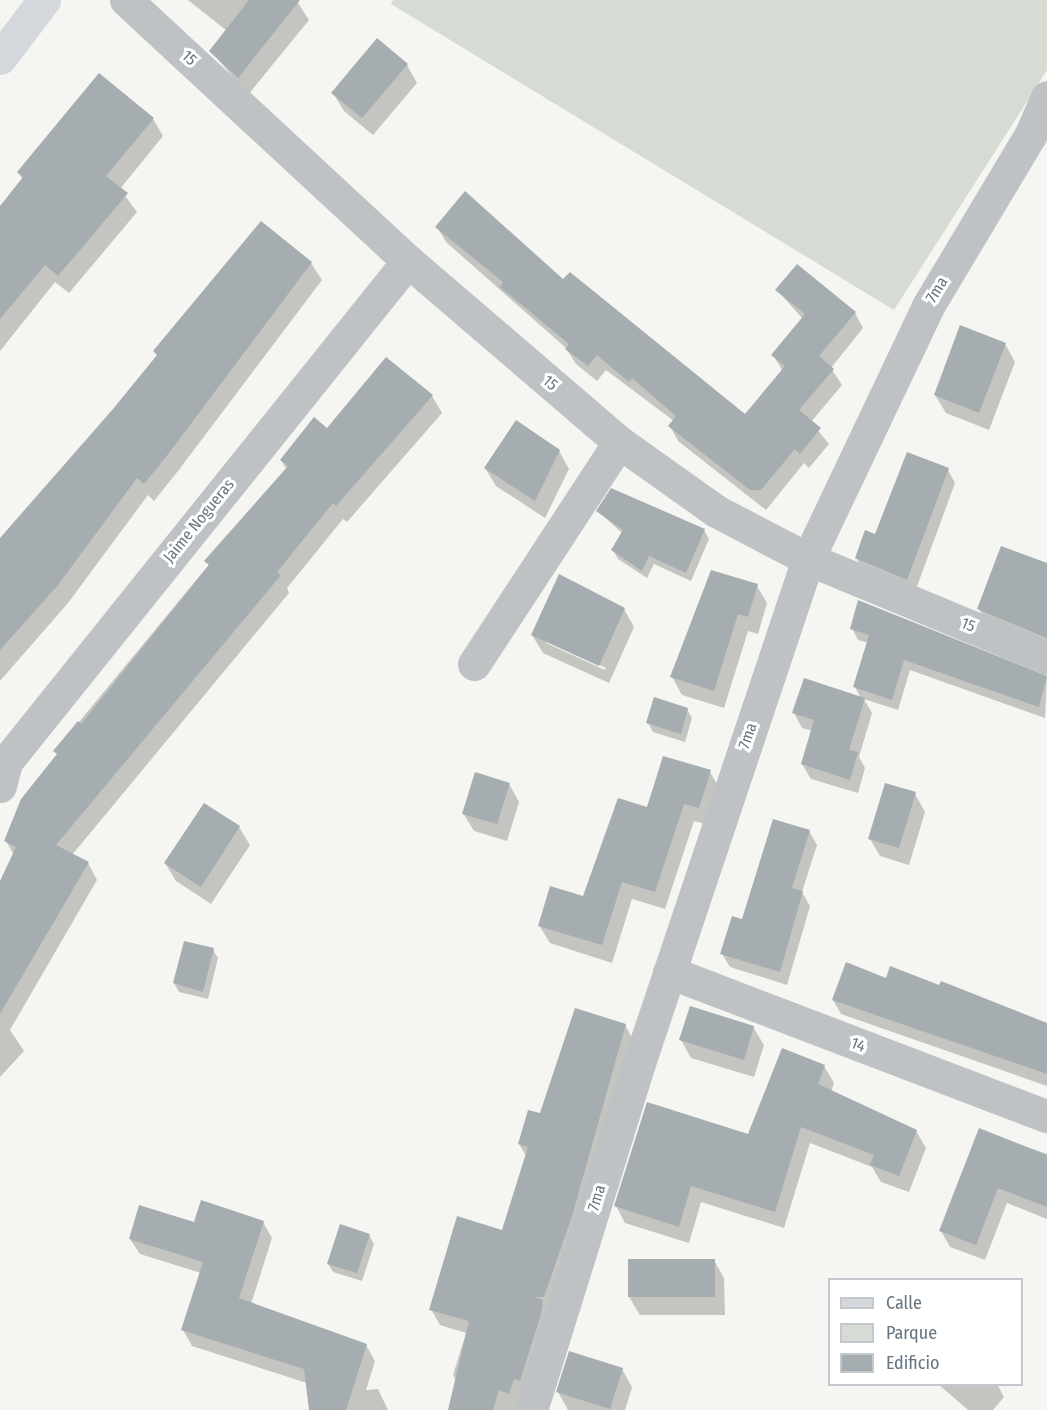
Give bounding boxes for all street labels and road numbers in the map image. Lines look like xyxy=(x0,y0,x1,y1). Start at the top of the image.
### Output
street label: 15 xyxy=(177,46,201,70)
street label: 7ma xyxy=(922,274,952,306)
street label: 15 xyxy=(539,371,561,395)
street label: Jaime Nogueras xyxy=(160,475,238,567)
street label: 15 xyxy=(958,614,978,636)
street label: 7ma xyxy=(735,720,761,752)
street label: 14 xyxy=(848,1034,868,1056)
street label: 7ma xyxy=(584,1183,610,1213)

